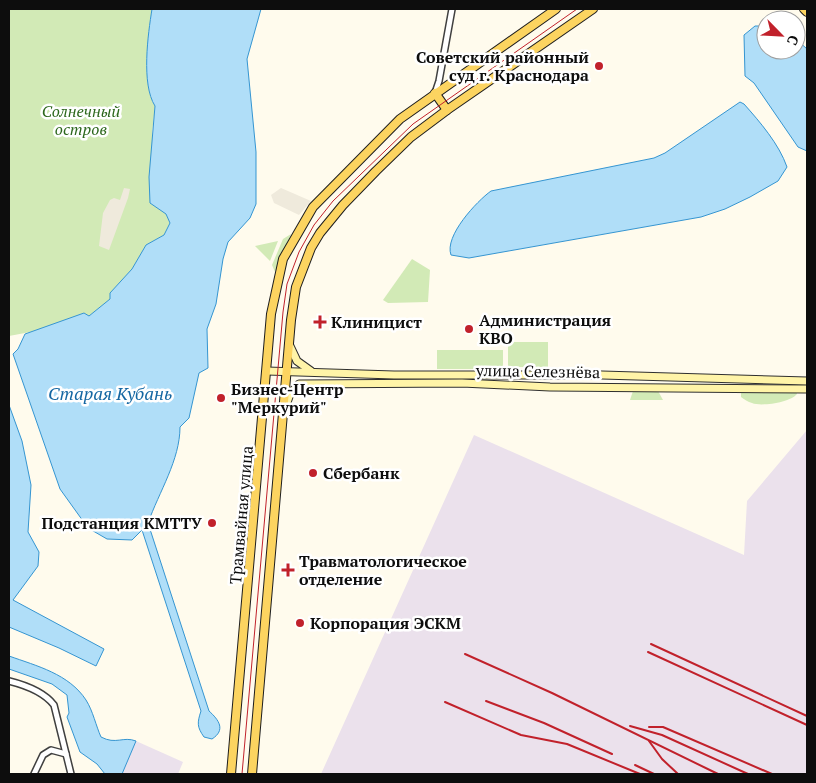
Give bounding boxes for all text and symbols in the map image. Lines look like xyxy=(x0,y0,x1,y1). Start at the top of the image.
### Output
north arrow xyxy=(756,10,806,60)
text: С xyxy=(783,32,804,49)
place label: Советский районный суд г. Краснодара xyxy=(416,46,589,86)
marker: Советский районный суд г. Краснодара xyxy=(593,60,605,72)
park label: Солнечный остров xyxy=(42,100,121,140)
place label: Администрация КВО xyxy=(479,309,611,349)
place label: Клиницист xyxy=(331,311,422,333)
marker: Клиницист xyxy=(313,315,327,329)
marker: Администрация КВО xyxy=(463,323,475,335)
street label: улица Селезнёва xyxy=(475,359,600,383)
place label: Бизнес-Центр "Меркурий" xyxy=(231,378,344,418)
water label: Старая Кубань xyxy=(48,381,172,405)
marker: Бизнес-Центр "Меркурий" xyxy=(215,392,227,404)
street label: Трамвайная улица xyxy=(224,445,258,585)
place label: Сбербанк xyxy=(323,462,400,484)
marker: Сбербанк xyxy=(307,467,319,479)
place label: Подстанция КМТТУ xyxy=(41,512,202,534)
marker: Подстанция КМТТУ xyxy=(206,517,218,529)
place label: Травматологическое отделение xyxy=(299,550,467,590)
marker: Травматологическое отделение xyxy=(281,563,295,577)
place label: Корпорация ЭСКМ xyxy=(310,612,461,634)
marker: Корпорация ЭСКМ xyxy=(294,617,306,629)

